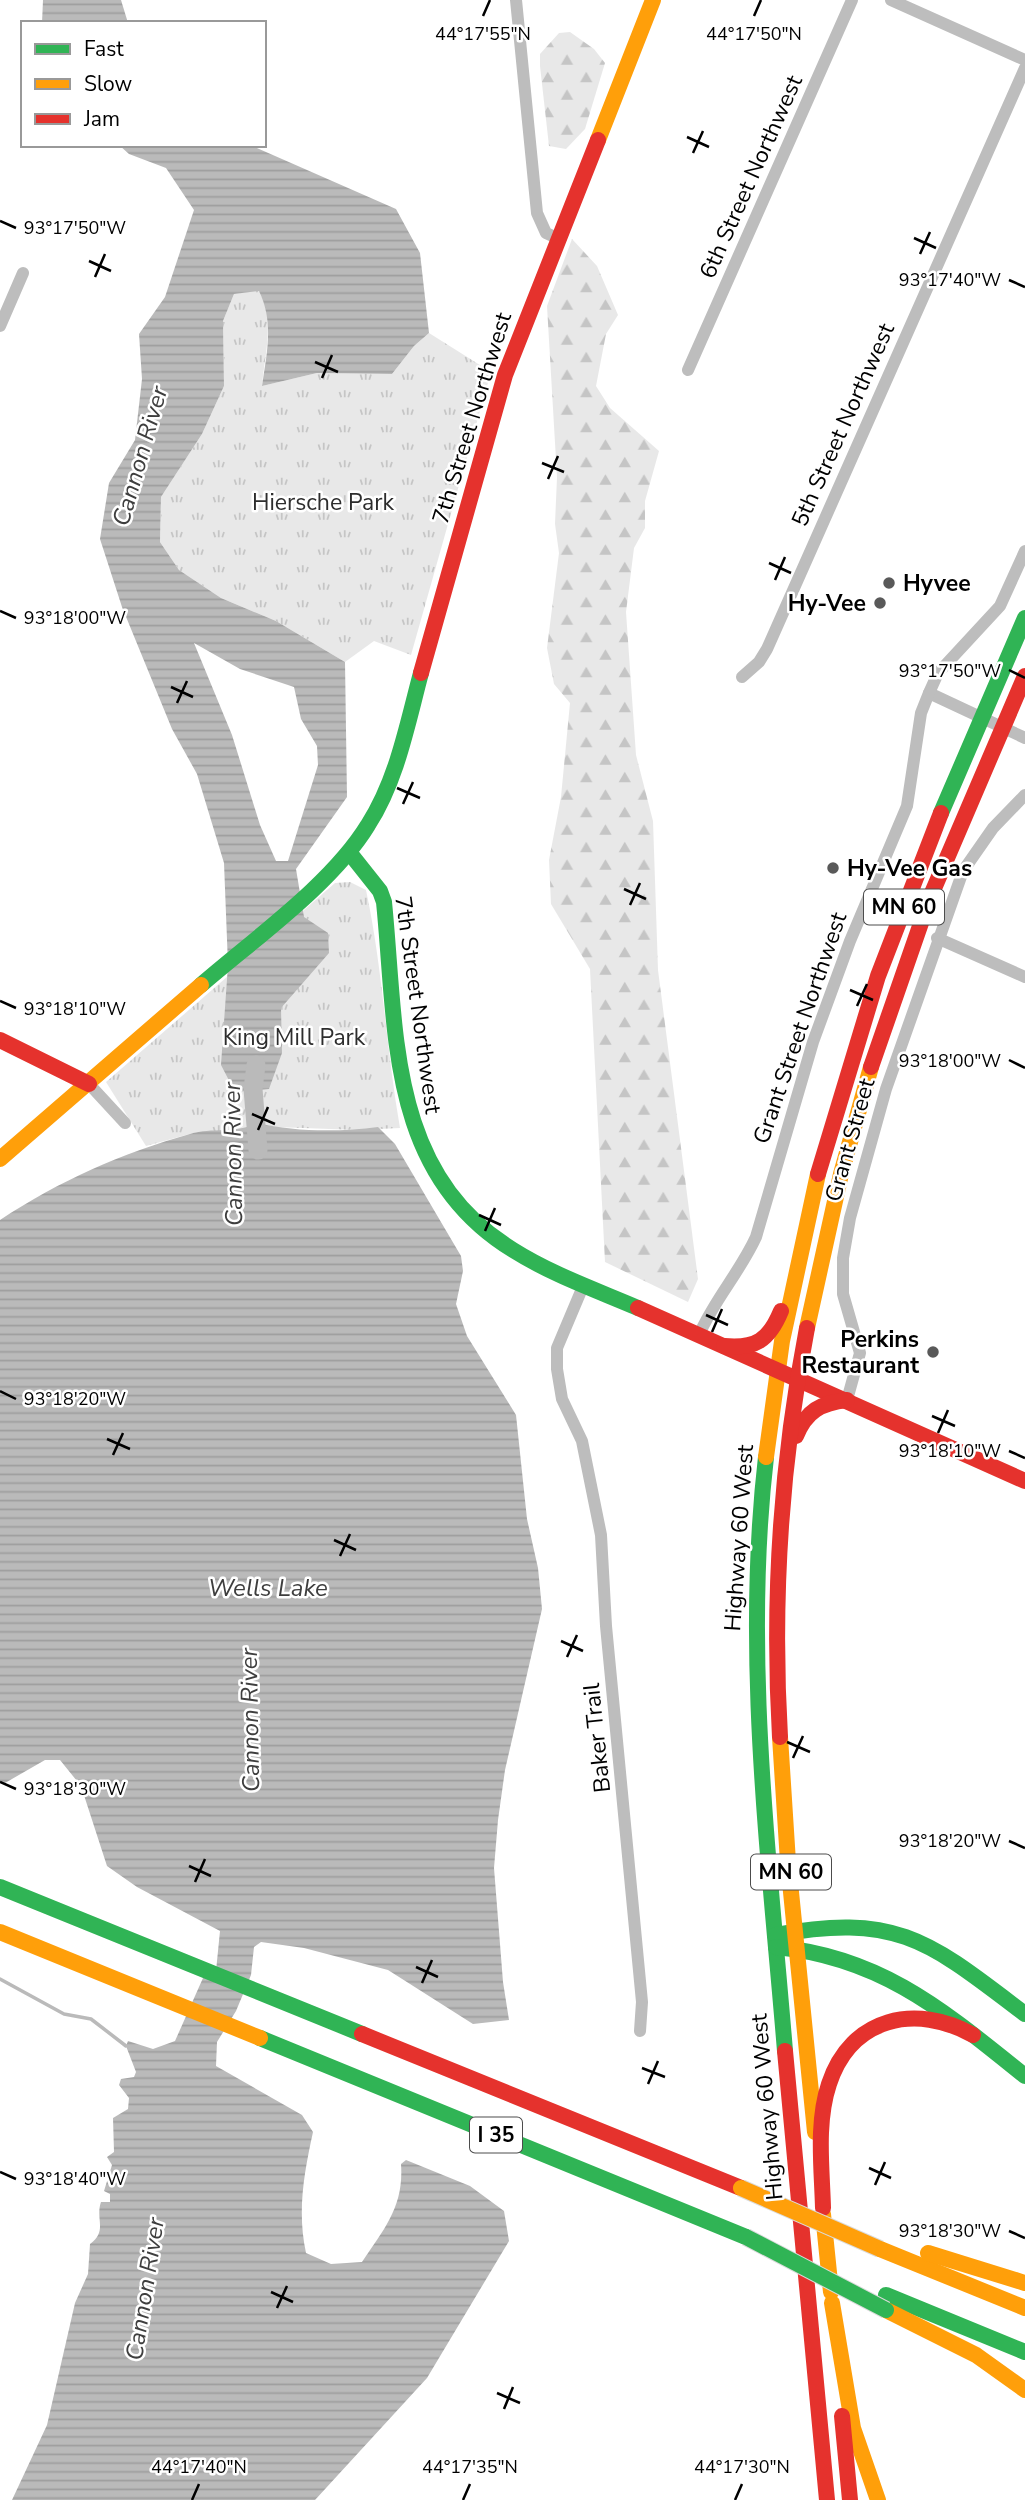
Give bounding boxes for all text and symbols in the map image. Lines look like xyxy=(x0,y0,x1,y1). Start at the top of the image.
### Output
legend xyxy=(21,21,266,147)
text: 44°17'55"N xyxy=(435,22,531,46)
text: 44°17'50"N xyxy=(706,22,802,46)
text: Fast xyxy=(84,35,124,63)
text: Slow xyxy=(84,70,133,98)
street label: 6th Street Northwest xyxy=(692,70,810,284)
text: Jam xyxy=(83,105,120,133)
text: 93°17'50"W xyxy=(24,216,126,240)
text: 93°17'40"W xyxy=(899,268,1001,292)
street label: 7th Street Northwest xyxy=(425,308,519,528)
street label: 5th Street Northwest xyxy=(784,318,902,532)
water label: Cannon River xyxy=(105,381,176,530)
park label: Hiersche Park xyxy=(252,487,395,518)
place label: Hyvee xyxy=(903,568,971,599)
marker: Hyvee xyxy=(881,575,897,591)
place label: Hy-Vee xyxy=(788,588,866,619)
marker: Hy-Vee xyxy=(872,595,888,611)
text: 93°18'00"W xyxy=(24,606,126,630)
text: 93°17'50"W xyxy=(899,659,1001,683)
place label: Hy-Vee Gas xyxy=(847,853,972,884)
marker: Hy-Vee Gas xyxy=(825,860,841,876)
road number: MN 60 xyxy=(864,890,944,925)
street label: 7th Street Northwest xyxy=(387,894,449,1117)
street label: Grant Street Northwest xyxy=(747,909,853,1147)
text: 93°18'10"W xyxy=(24,997,126,1021)
park label: King Mill Park xyxy=(223,1022,366,1053)
text: 93°18'00"W xyxy=(899,1049,1001,1073)
street label: Grant Street xyxy=(819,1075,881,1205)
water label: Cannon River xyxy=(216,1080,250,1226)
place label: Perkins Restaurant xyxy=(801,1324,919,1381)
marker: Perkins Restaurant xyxy=(925,1344,941,1360)
text: 93°18'20"W xyxy=(24,1387,126,1411)
text: 93°18'10"W xyxy=(899,1439,1001,1463)
street label: Highway 60 West xyxy=(717,1443,761,1632)
water label: Wells Lake xyxy=(208,1572,328,1604)
water label: Cannon River xyxy=(233,1646,267,1792)
street label: Baker Trail xyxy=(576,1682,618,1794)
text: 93°18'30"W xyxy=(24,1777,126,1801)
text: 93°18'20"W xyxy=(899,1829,1001,1853)
road number: MN 60 xyxy=(751,1854,831,1890)
street label: Highway 60 West xyxy=(743,2012,791,2201)
road number: I 35 xyxy=(470,2118,522,2152)
text: 93°18'40"W xyxy=(24,2167,126,2191)
water label: Cannon River xyxy=(118,2214,172,2363)
text: 93°18'30"W xyxy=(899,2219,1001,2243)
text: 44°17'40"N xyxy=(151,2455,247,2479)
text: 44°17'35"N xyxy=(422,2455,518,2479)
text: 44°17'30"N xyxy=(694,2455,790,2479)

